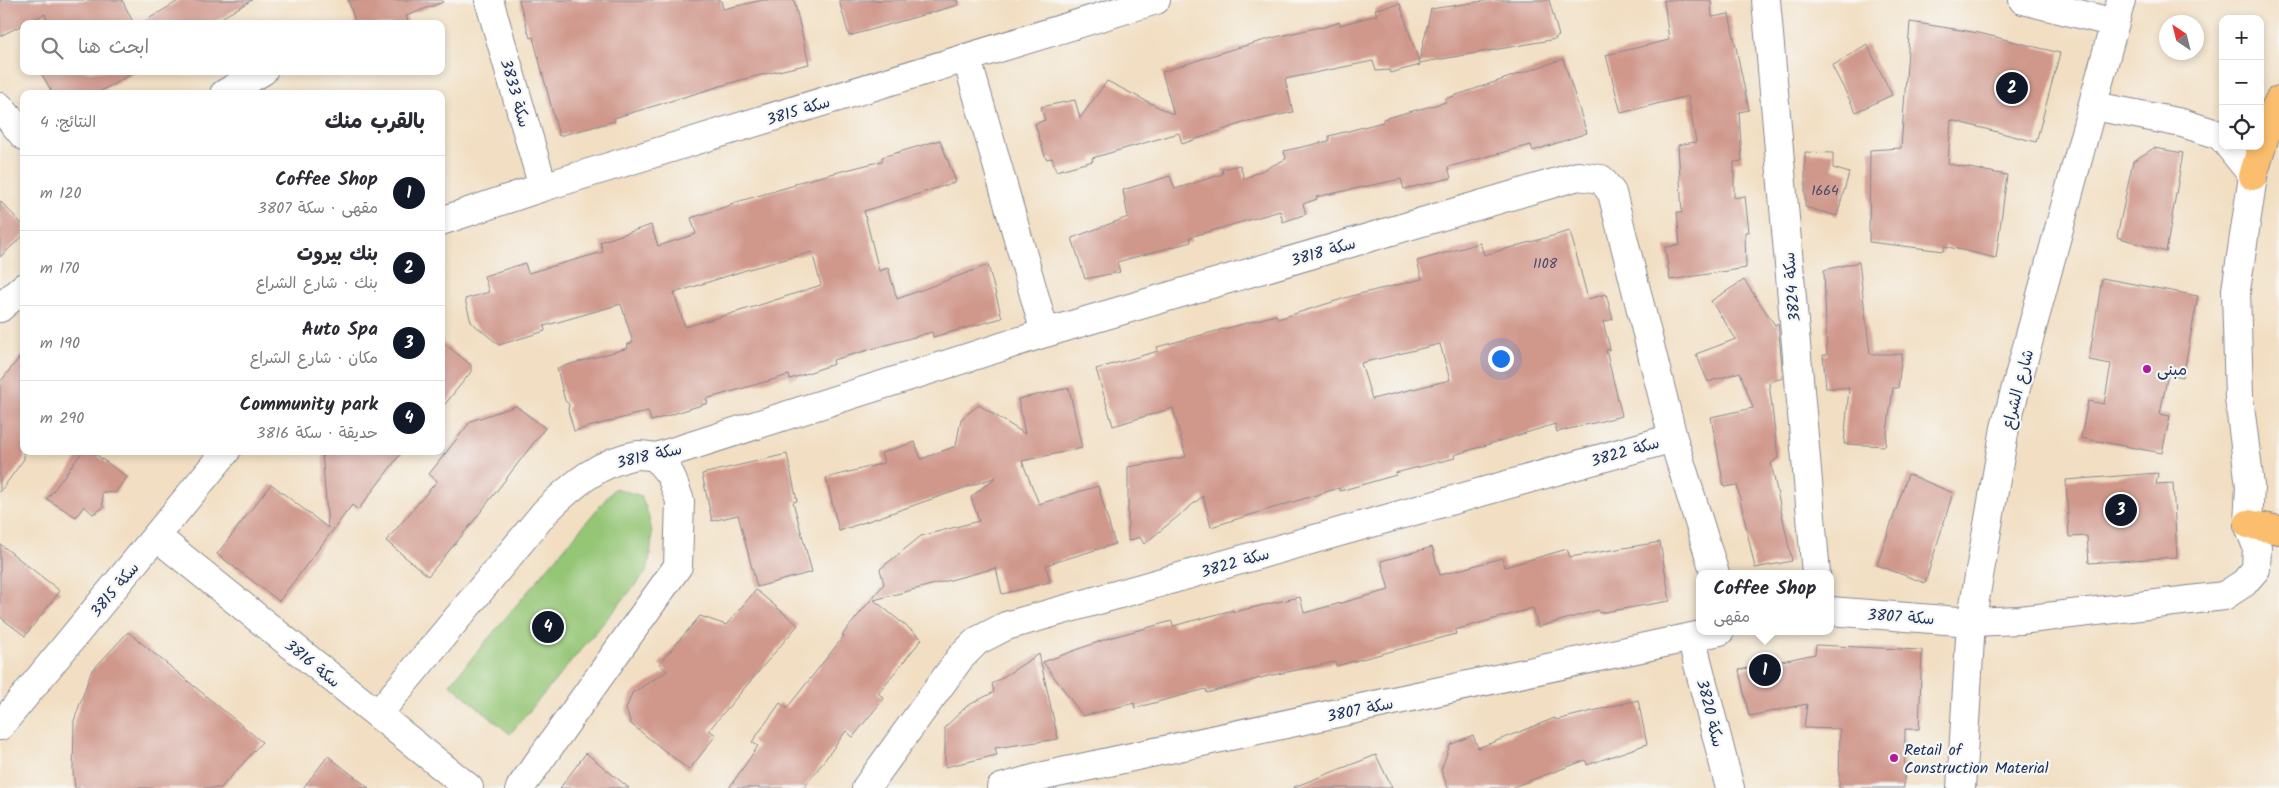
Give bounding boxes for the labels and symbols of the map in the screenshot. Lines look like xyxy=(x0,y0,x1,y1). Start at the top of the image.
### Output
north arrow xyxy=(2159,15,2204,60)
street label: سكة 3833 xyxy=(493,56,536,131)
pin: 2 xyxy=(1996,69,2028,107)
street label: سكة 3815 xyxy=(763,90,833,133)
house number: 1664 xyxy=(1811,180,1839,202)
street label: سكة 3818 xyxy=(1288,231,1359,274)
street label: سكة 3824 xyxy=(1777,251,1808,323)
house number: 1108 xyxy=(1533,253,1558,275)
your location xyxy=(1488,346,1514,372)
street label: شارع الشراع xyxy=(1996,347,2041,432)
place label: مبنى xyxy=(2157,358,2187,383)
marker: مبنى xyxy=(2141,363,2153,375)
street label: سكة 3822 xyxy=(1588,431,1663,474)
street label: سكة 3818 xyxy=(614,437,685,476)
pin: 3 xyxy=(2105,491,2137,529)
street label: سكة 3822 xyxy=(1198,542,1273,585)
street label: سكة 3815 xyxy=(85,557,146,623)
street label: سكة 3807 xyxy=(1866,603,1935,632)
pin: 4 xyxy=(532,608,564,646)
street label: سكة 3816 xyxy=(279,634,345,695)
pin: 1 xyxy=(1749,651,1781,689)
street label: سكة 3820 xyxy=(1689,677,1730,750)
street label: سكة 3807 xyxy=(1325,691,1396,730)
place label: Retail of Construction Material xyxy=(1904,738,2049,781)
marker: Retail of Construction Material xyxy=(1888,752,1900,764)

